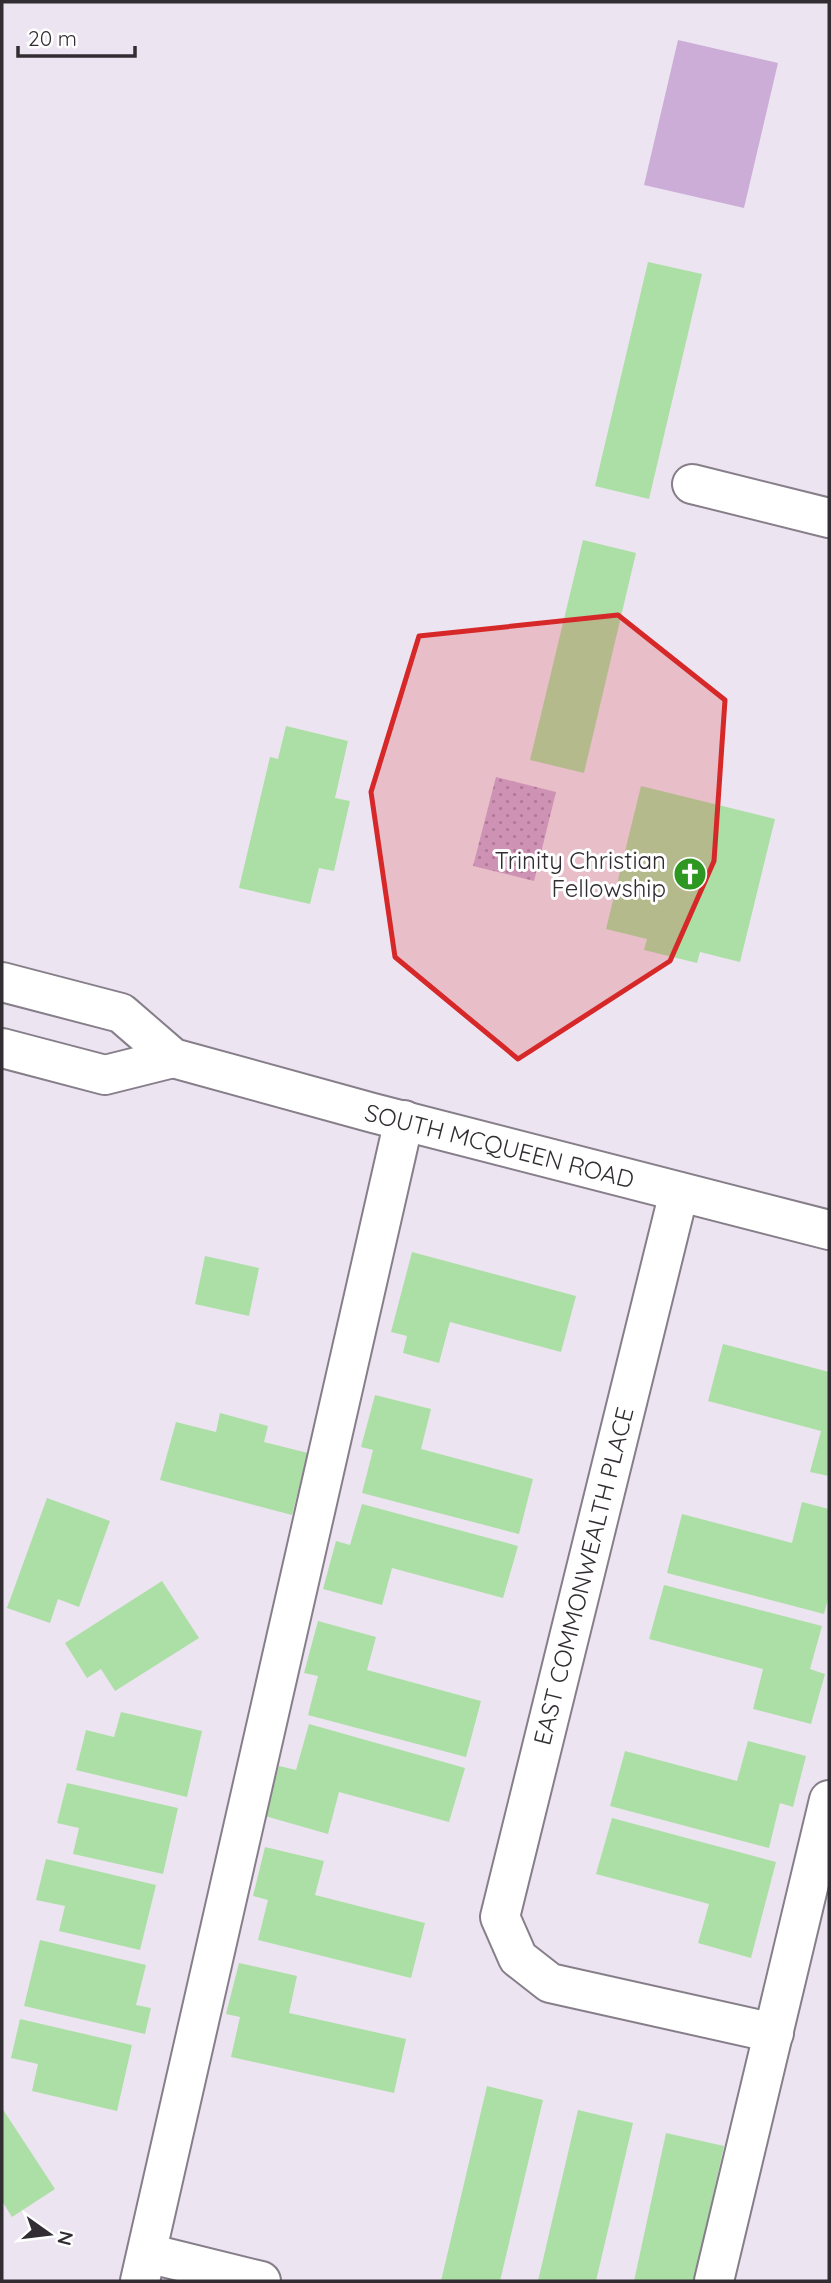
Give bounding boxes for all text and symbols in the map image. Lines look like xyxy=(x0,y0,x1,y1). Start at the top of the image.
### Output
scale bar xyxy=(18,14,135,58)
text: 20 m xyxy=(28,25,77,51)
place label: Trinity Christian Fellowship xyxy=(495,845,666,903)
church icon: Trinity Christian Fellowship xyxy=(671,855,709,893)
street label: SOUTH MCQUEEN ROAD xyxy=(362,1097,638,1194)
street label: EAST COMMONWEALTH PLACE xyxy=(526,1404,640,1748)
north arrow xyxy=(14,2199,84,2269)
text: N xyxy=(52,2228,79,2248)

